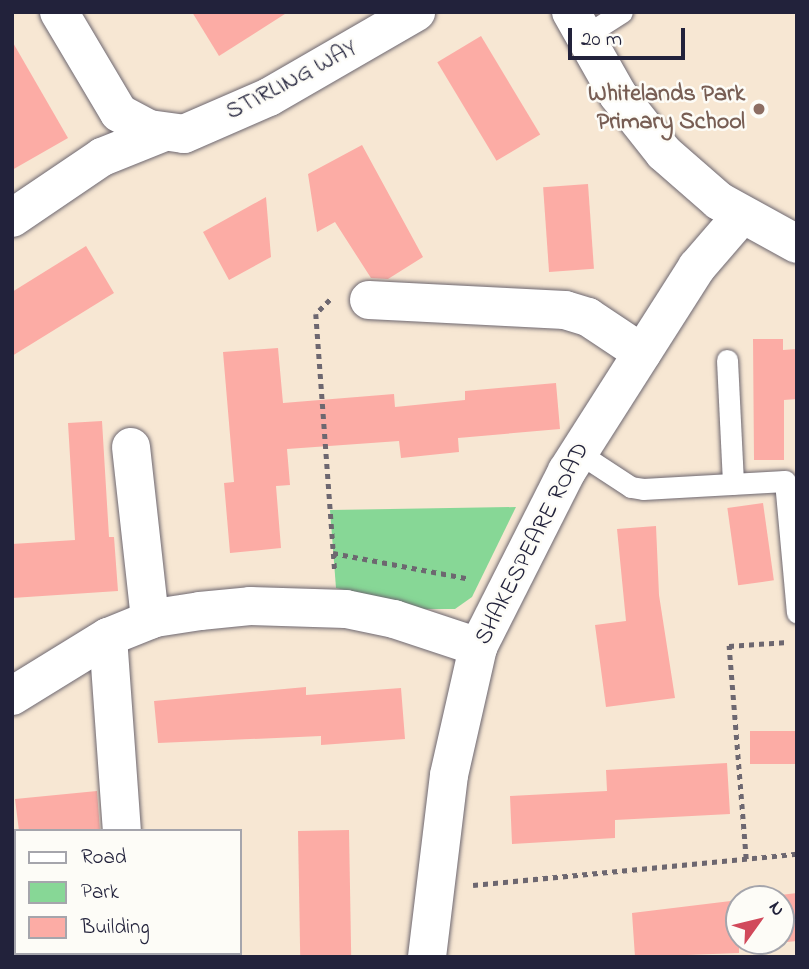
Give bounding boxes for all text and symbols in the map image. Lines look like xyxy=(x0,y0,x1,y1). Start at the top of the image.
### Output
scale bar xyxy=(571,14,688,58)
text: 20 m xyxy=(581,25,622,55)
street label: STIRLING WAY xyxy=(222,34,362,128)
place label: Whitelands Park Primary School xyxy=(588,81,745,137)
marker: Whitelands Park Primary School xyxy=(751,101,767,117)
street label: SHAKESPEARE ROAD xyxy=(470,438,596,650)
legend xyxy=(14,829,242,955)
text: Road xyxy=(81,843,127,873)
text: Park xyxy=(81,878,119,908)
north arrow xyxy=(725,885,795,955)
text: N xyxy=(761,896,791,922)
text: Building xyxy=(81,913,150,943)

